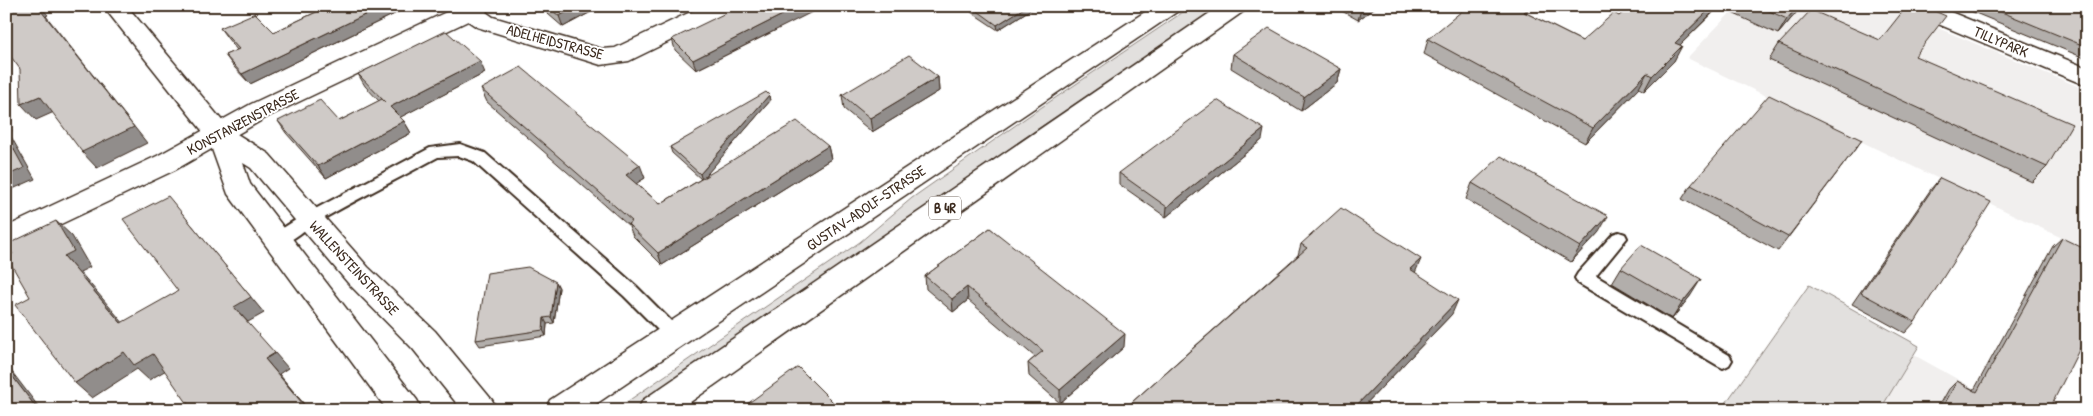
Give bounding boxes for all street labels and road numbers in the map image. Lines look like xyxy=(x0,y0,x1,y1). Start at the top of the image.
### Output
street label: ADELHEIDSTRASSE xyxy=(504,19,606,65)
street label: TILLYPARK xyxy=(1971,21,2032,63)
street label: KONSTANZENSTRASSE xyxy=(183,83,303,160)
street label: GUSTAV-ADOLF-STRASSE xyxy=(802,160,930,255)
road number: B 4R xyxy=(929,197,961,220)
street label: WALLENSTEINSTRASSE xyxy=(305,216,404,320)

